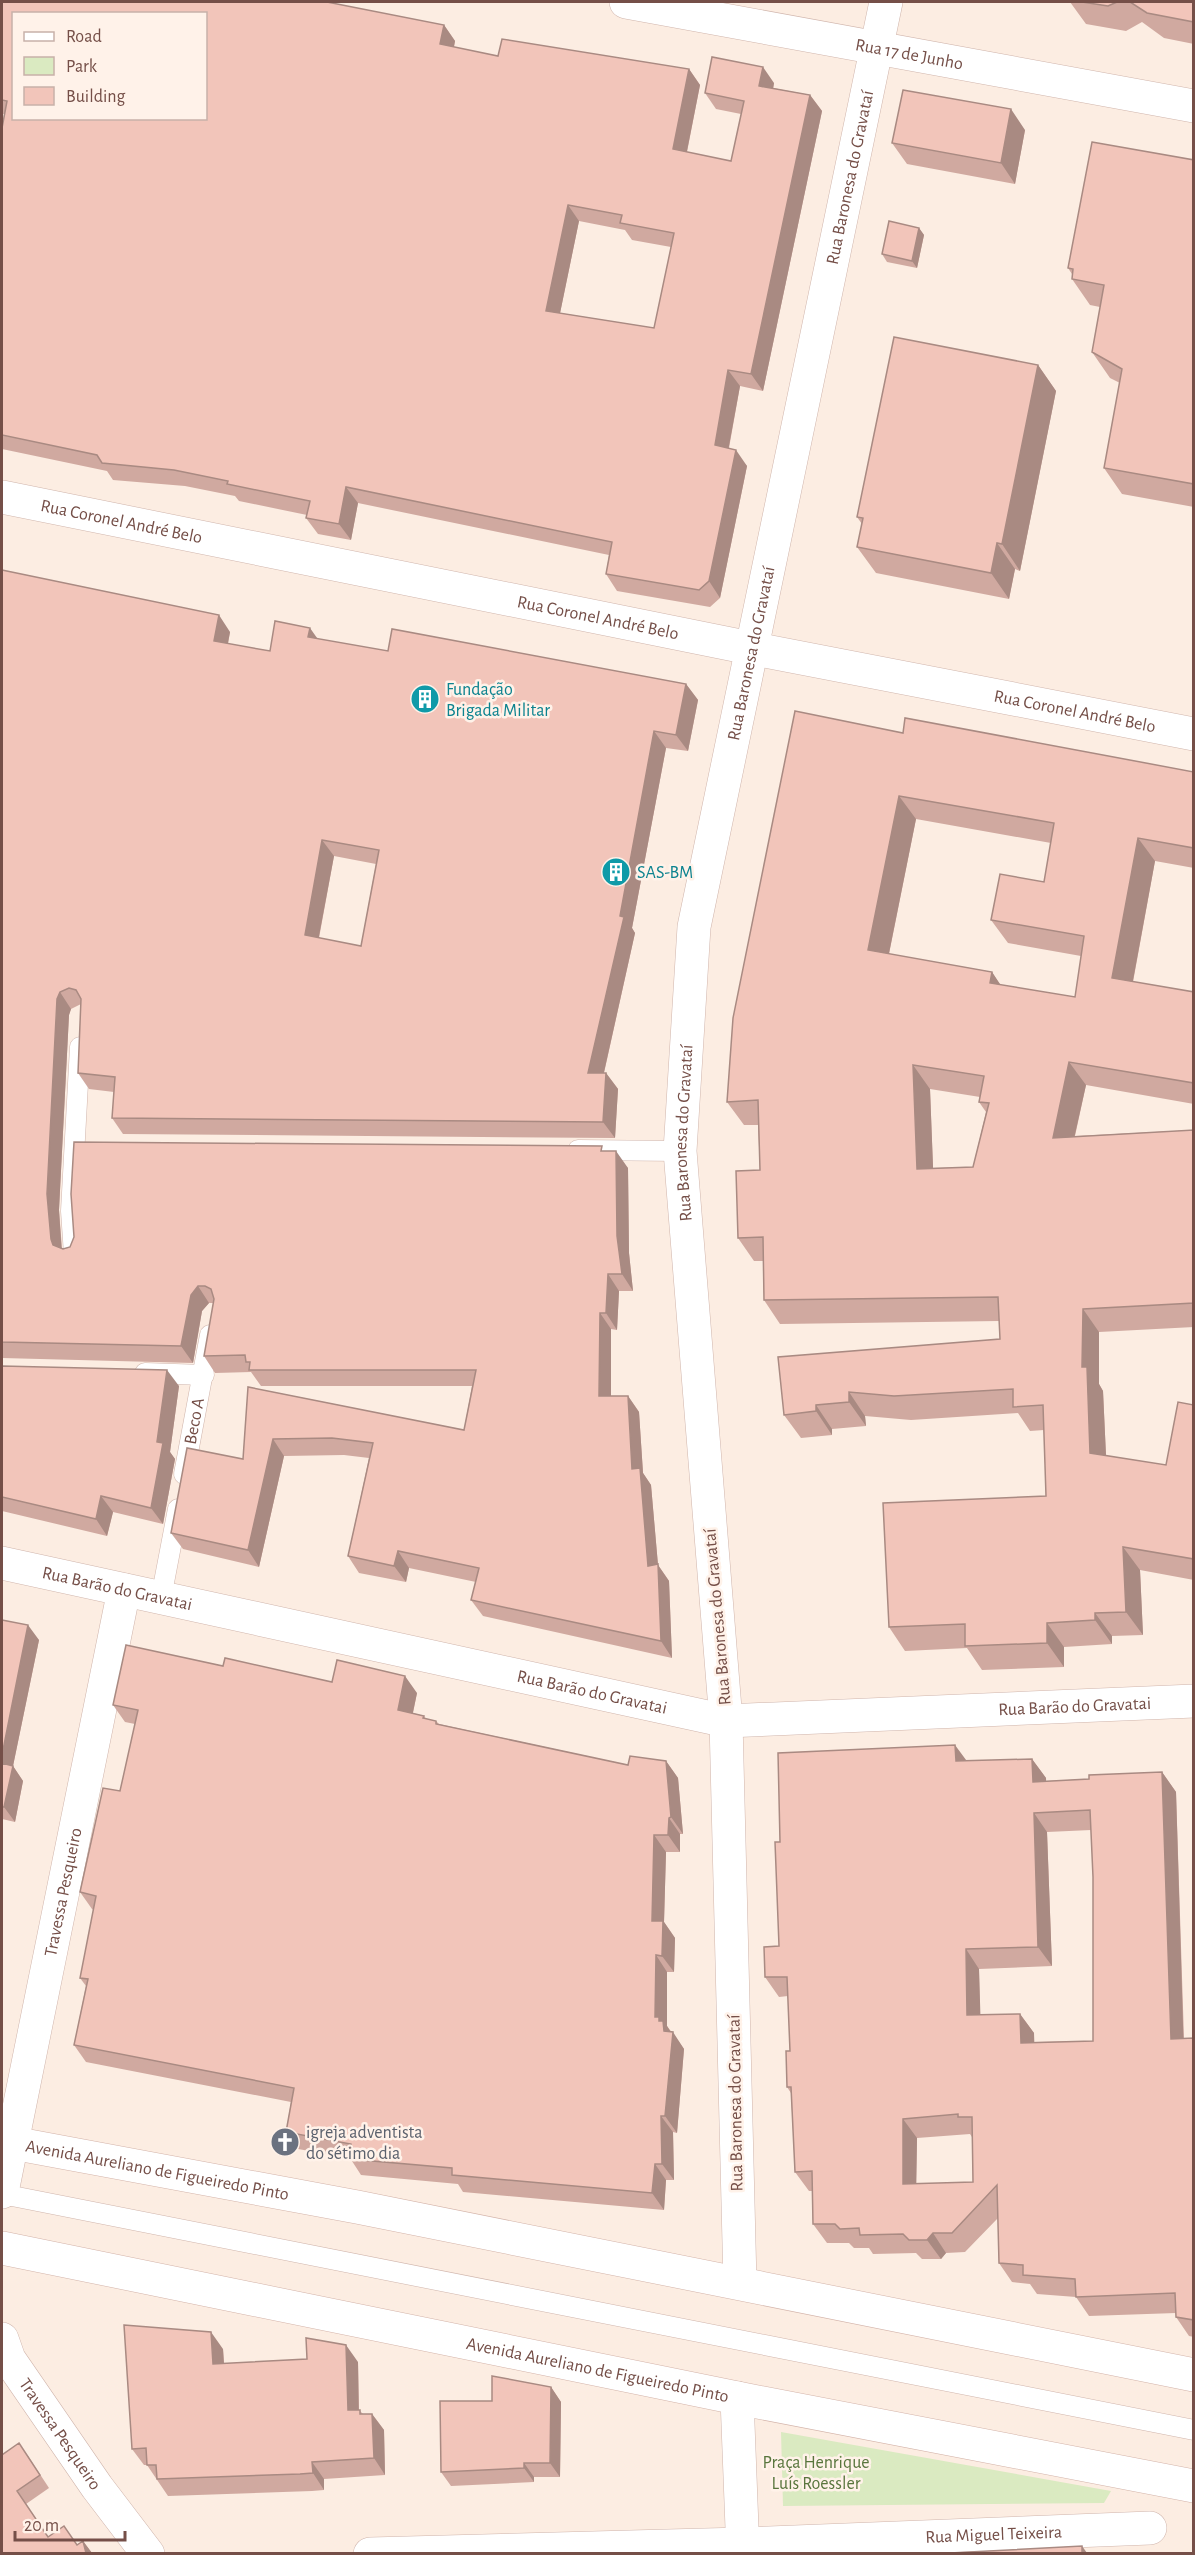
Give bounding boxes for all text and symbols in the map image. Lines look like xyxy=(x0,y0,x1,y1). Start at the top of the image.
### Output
legend xyxy=(12,12,207,120)
text: Road xyxy=(66,28,102,46)
street label: Rua 17 de Junho xyxy=(854,36,965,74)
text: Park xyxy=(66,58,98,76)
text: Building xyxy=(66,88,126,106)
street label: Rua Baronesa do Gravataí xyxy=(824,88,878,266)
street label: Rua Coronel André Belo xyxy=(39,497,204,547)
street label: Rua Baronesa do Gravataí xyxy=(725,564,779,742)
street label: Rua Coronel André Belo xyxy=(515,593,680,643)
place label: Fundação Brigada Militar xyxy=(446,681,550,720)
building icon: Fundação Brigada Militar xyxy=(409,683,441,715)
street label: Rua Coronel André Belo xyxy=(992,687,1157,736)
building icon: SAS-BM xyxy=(600,856,632,888)
place label: SAS-BM xyxy=(637,864,693,882)
street label: Rua Baronesa do Gravataí xyxy=(672,1043,697,1222)
street label: Beco A xyxy=(182,1396,208,1446)
street label: Rua Baronesa do Gravataí xyxy=(701,1527,735,1706)
street label: Rua Barão do Gravatai xyxy=(40,1564,194,1614)
street label: Rua Barão do Gravatai xyxy=(515,1668,669,1718)
street label: Rua Barão do Gravatai xyxy=(998,1695,1152,1719)
street label: Travessa Pesqueiro xyxy=(42,1826,86,1958)
street label: Rua Baronesa do Gravataí xyxy=(725,2014,747,2192)
place label: igreja adventista do sétimo dia xyxy=(306,2124,423,2163)
church icon: igreja adventista do sétimo dia xyxy=(269,2126,301,2158)
street label: Avenida Aureliano de Figueiredo Pinto xyxy=(24,2138,290,2204)
street label: Avenida Aureliano de Figueiredo Pinto xyxy=(465,2335,730,2406)
street label: Travessa Pesqueiro xyxy=(15,2375,104,2494)
park label: Praça Henrique Luís Roessler xyxy=(762,2454,870,2493)
scale bar xyxy=(15,2504,124,2542)
text: 20 m xyxy=(24,2517,59,2535)
street label: Rua Miguel Teixeira xyxy=(925,2523,1062,2547)

